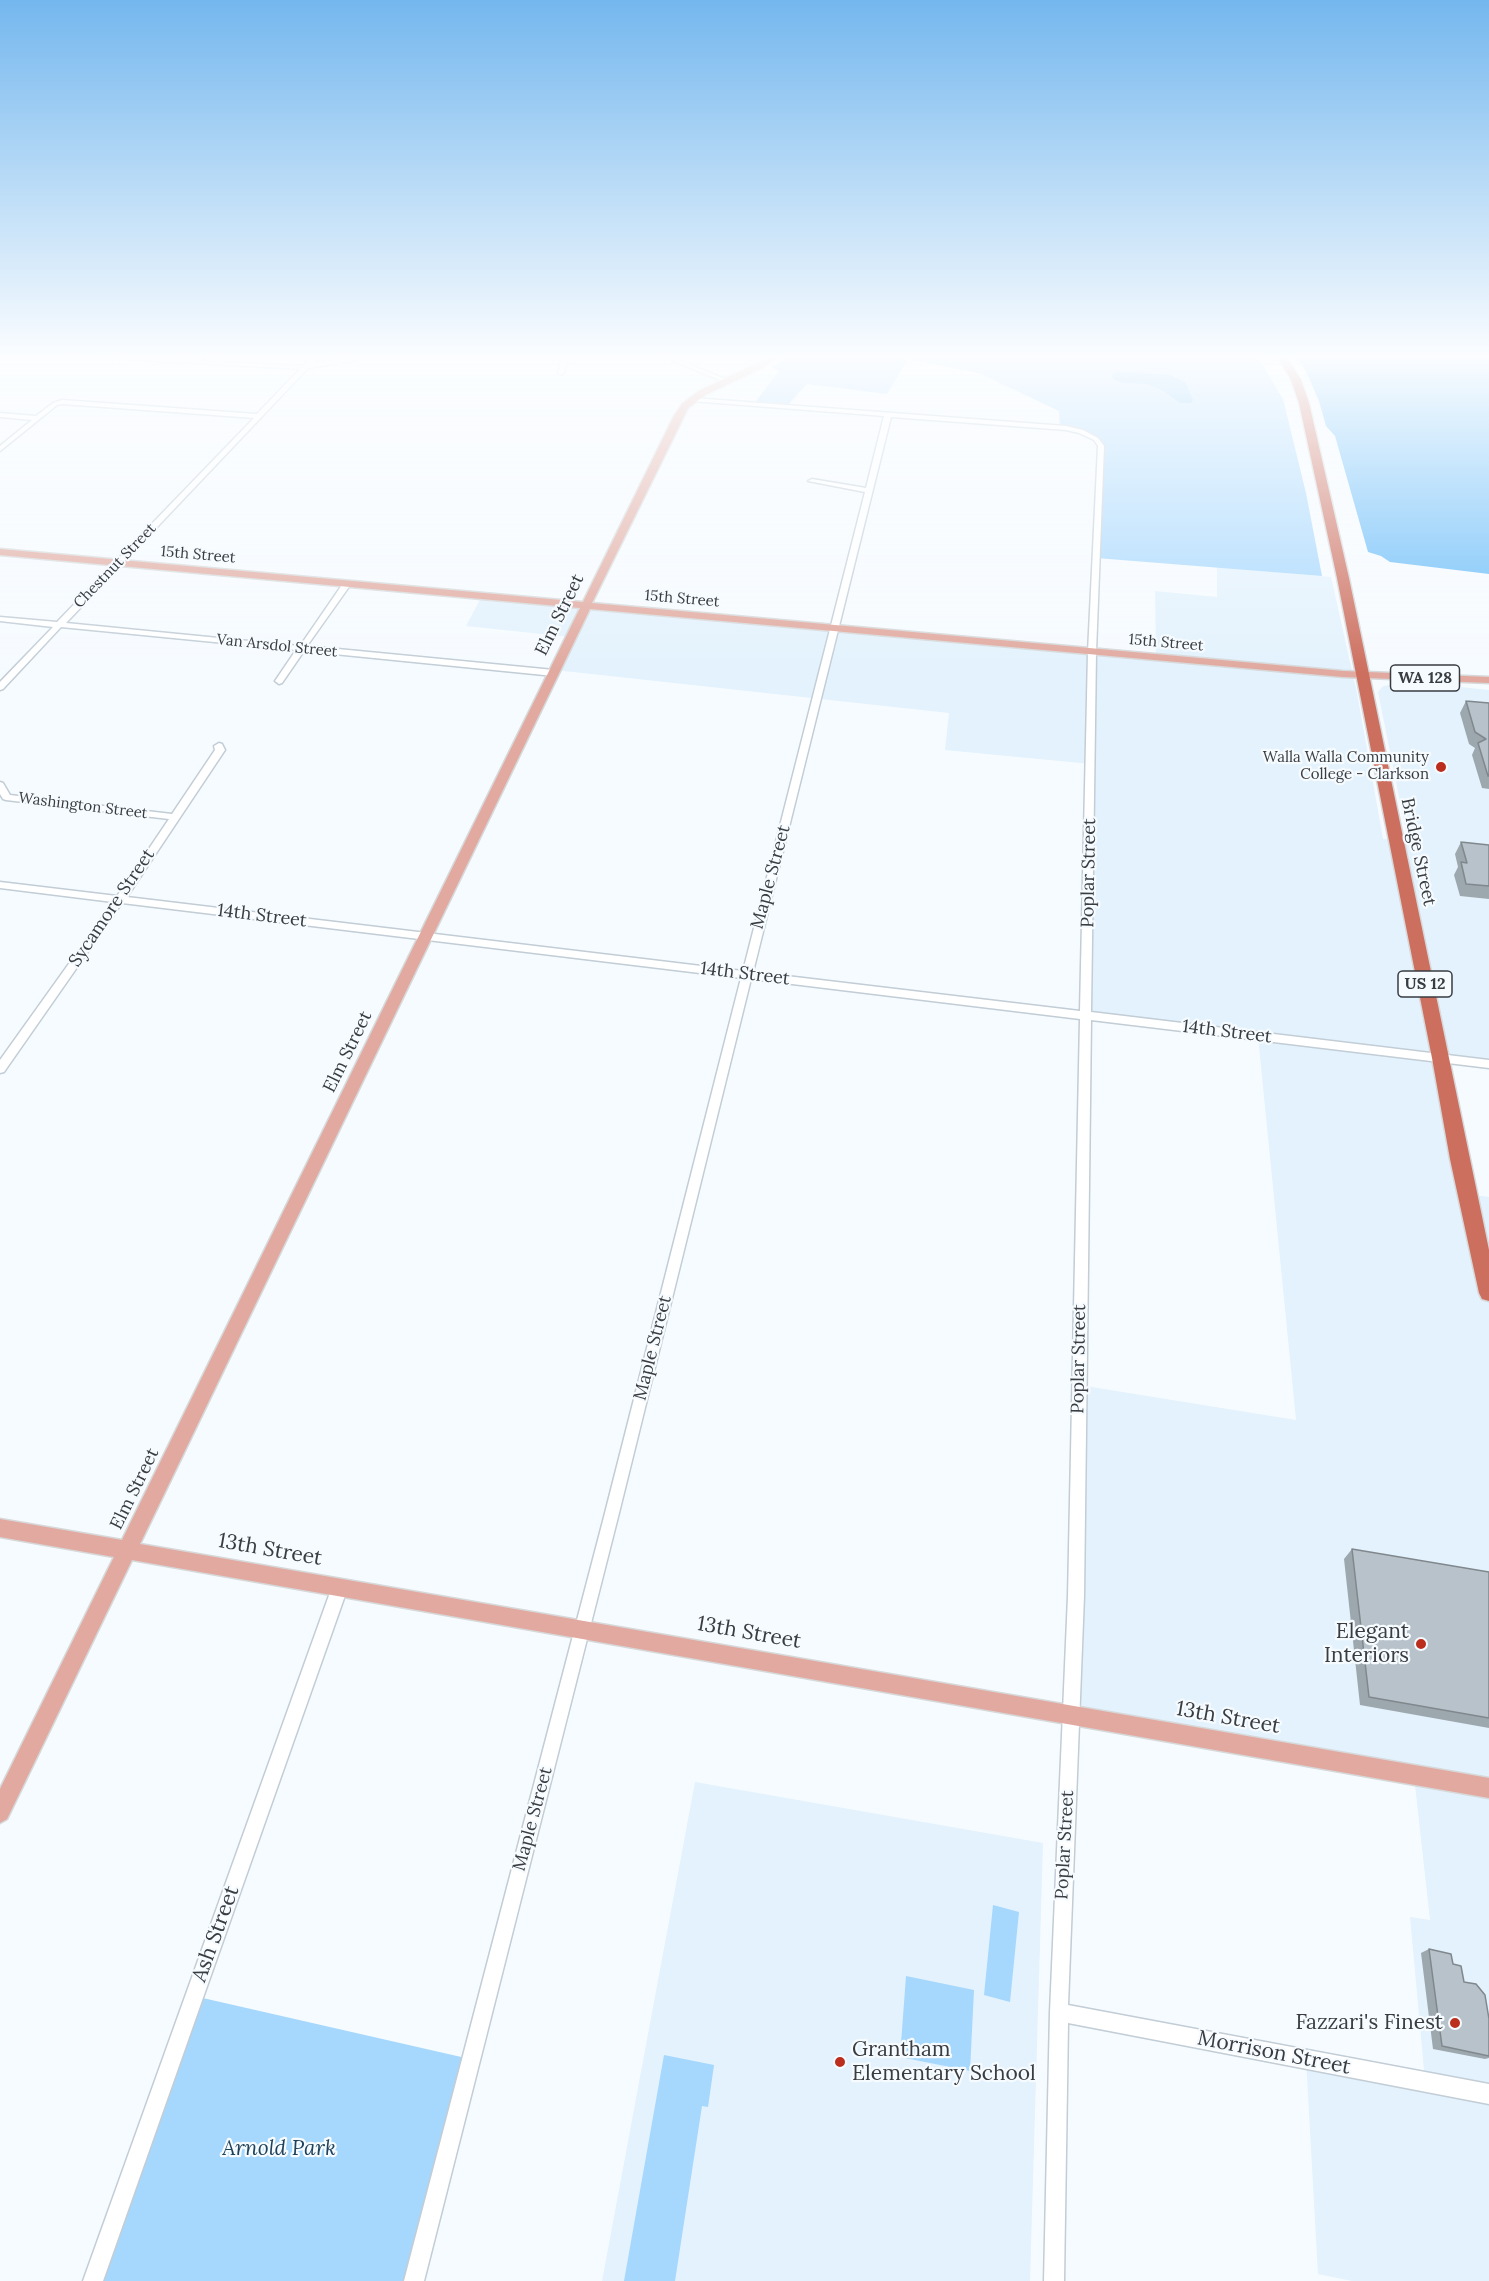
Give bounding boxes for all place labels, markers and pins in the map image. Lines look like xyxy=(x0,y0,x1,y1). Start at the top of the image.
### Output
place label: Walla Walla Community College - Clarkson xyxy=(1263,749,1429,784)
marker: Walla Walla Community College - Clarkson xyxy=(1434,760,1448,774)
place label: Elegant Interiors xyxy=(1324,1619,1409,1669)
marker: Elegant Interiors xyxy=(1414,1637,1428,1651)
place label: Fazzari's Finest xyxy=(1295,2010,1443,2036)
marker: Fazzari's Finest xyxy=(1448,2016,1462,2030)
place label: Grantham Elementary School xyxy=(852,2037,1036,2087)
marker: Grantham Elementary School xyxy=(833,2055,847,2069)

